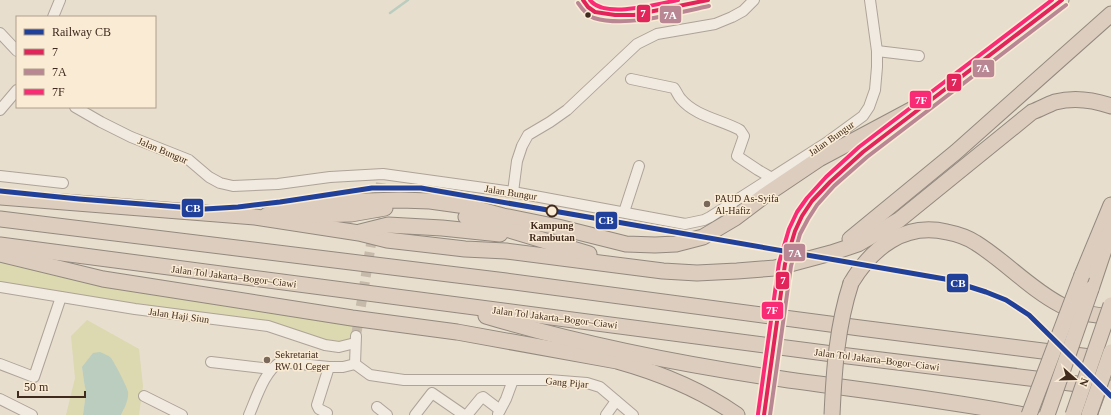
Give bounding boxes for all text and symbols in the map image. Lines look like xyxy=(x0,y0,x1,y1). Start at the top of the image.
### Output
line badge: 7 xyxy=(636,4,651,23)
line badge: 7A xyxy=(659,5,682,24)
text: 7 xyxy=(640,7,646,19)
text: 7A xyxy=(663,9,677,21)
unlabelled marker xyxy=(583,10,593,20)
legend xyxy=(16,16,156,108)
text: Railway CB xyxy=(52,25,111,39)
text: 7 xyxy=(52,45,58,59)
line badge: 7A xyxy=(972,59,995,78)
text: 7A xyxy=(976,62,990,74)
text: 7A xyxy=(52,65,67,79)
line badge: 7 xyxy=(946,73,962,92)
text: 7 xyxy=(951,76,957,88)
text: 7F xyxy=(52,85,65,99)
line badge: 7F xyxy=(909,90,932,109)
text: 7F xyxy=(915,94,927,106)
street label: Jalan Bungur xyxy=(806,118,857,158)
street label: Jalan Bungur xyxy=(136,135,190,166)
street label: Jalan Bungur xyxy=(484,183,539,202)
place label: PAUD As-Syifa Al-Hafiz xyxy=(715,193,779,216)
line badge: CB xyxy=(181,198,204,218)
marker: PAUD As-Syifa Al-Hafiz xyxy=(702,199,712,209)
text: CB xyxy=(185,202,201,214)
marker: Kampung Rambutan xyxy=(545,204,559,218)
line badge: CB xyxy=(595,211,618,230)
text: CB xyxy=(598,214,614,226)
place label: Kampung Rambutan xyxy=(529,220,575,243)
line badge: 7A xyxy=(783,243,806,262)
text: 7A xyxy=(788,247,802,259)
street label: Jalan Tol Jakarta–Bogor–Ciawi xyxy=(171,263,297,290)
line badge: 7 xyxy=(775,271,790,290)
line badge: CB xyxy=(946,273,969,293)
text: 7 xyxy=(780,274,786,286)
text: CB xyxy=(950,277,966,289)
line badge: 7F xyxy=(761,301,784,320)
street label: Jalan Tol Jakarta–Bogor–Ciawi xyxy=(492,304,618,331)
text: 7F xyxy=(766,304,778,316)
street label: Jalan Haji Siun xyxy=(148,306,210,325)
street label: Jalan Tol Jakarta–Bogor–Ciawi xyxy=(814,346,940,373)
place label: Sekretariat RW 01 Ceger xyxy=(275,349,330,372)
marker: Sekretariat RW 01 Ceger xyxy=(262,355,272,365)
north arrow xyxy=(1055,359,1095,399)
scale bar xyxy=(18,373,85,399)
street label: Gang Pijar xyxy=(545,375,590,390)
text: N xyxy=(1077,377,1091,388)
text: 50 m xyxy=(24,380,49,394)

